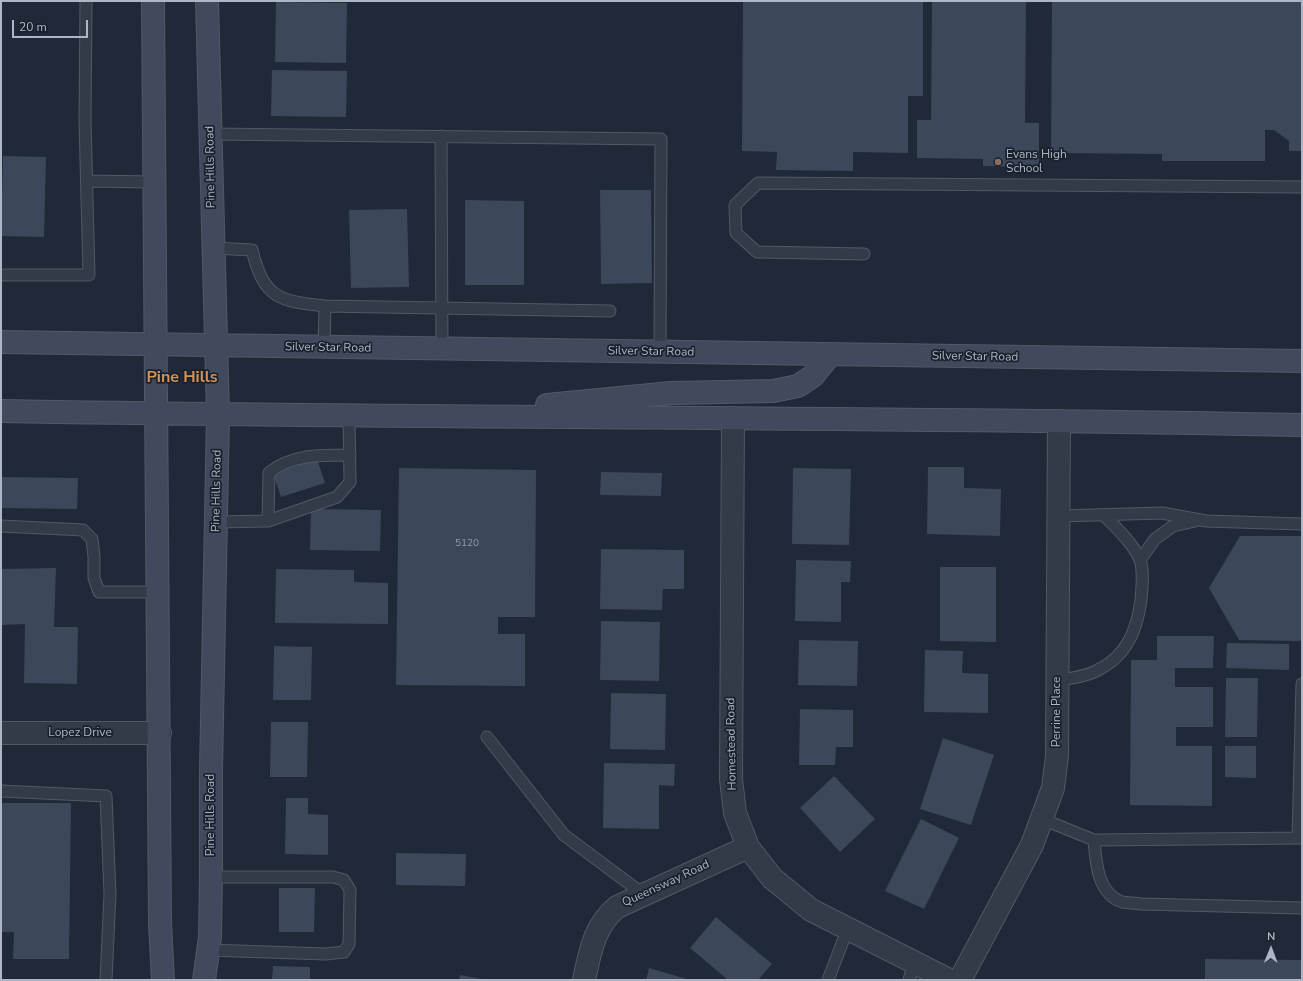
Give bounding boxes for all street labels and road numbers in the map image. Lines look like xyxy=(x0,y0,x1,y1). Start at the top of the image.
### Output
street label: Pine Hills Road xyxy=(203,126,219,208)
street label: Silver Star Road xyxy=(285,340,371,356)
street label: Silver Star Road xyxy=(608,344,694,360)
street label: Silver Star Road xyxy=(932,349,1018,365)
street label: Pine Hills Road xyxy=(209,450,225,532)
street label: Perrine Place xyxy=(1050,677,1064,747)
street label: Homestead Road xyxy=(724,697,740,791)
street label: Lopez Drive xyxy=(48,726,112,740)
street label: Pine Hills Road xyxy=(204,774,218,856)
street label: Queensway Road xyxy=(620,857,712,911)

